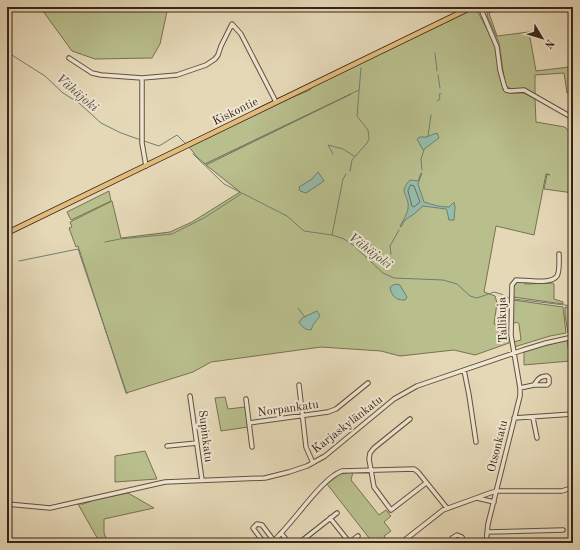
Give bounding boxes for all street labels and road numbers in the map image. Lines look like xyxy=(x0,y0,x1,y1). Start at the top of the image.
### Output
street label: Kiskontie xyxy=(211,96,261,128)
street label: Tallikuja xyxy=(496,297,510,343)
street label: Karjaskylänkatu xyxy=(310,393,386,456)
street label: Norpankatu xyxy=(257,399,320,419)
street label: Supinkatu xyxy=(196,409,214,464)
street label: Otsonkatu xyxy=(486,419,510,473)

